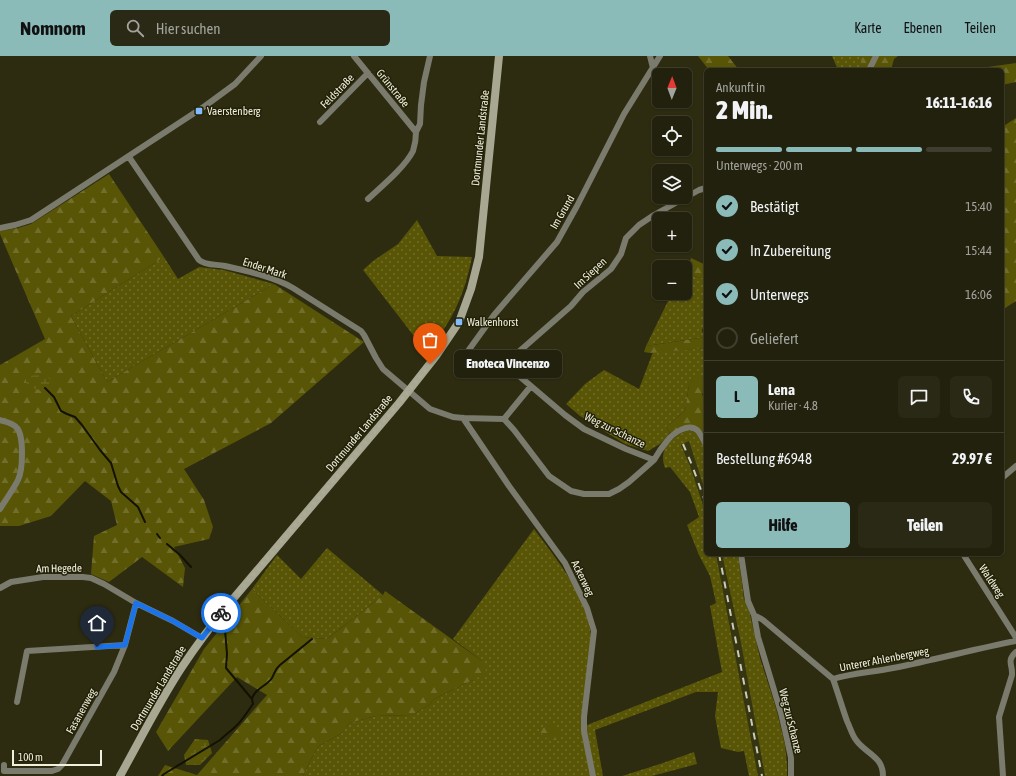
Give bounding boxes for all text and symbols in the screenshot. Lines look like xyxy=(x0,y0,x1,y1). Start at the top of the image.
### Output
search box xyxy=(110,10,390,46)
text: Nomnom xyxy=(20,17,86,39)
icon: search xyxy=(124,17,146,39)
text: Hier suchen xyxy=(156,20,221,37)
text: Karte xyxy=(854,20,881,36)
text: Ebenen xyxy=(903,20,942,36)
text: Teilen xyxy=(964,20,996,36)
street label: Grünstraße xyxy=(374,67,412,109)
north arrow xyxy=(652,68,692,108)
map controls xyxy=(652,68,692,300)
street label: Feldstraße xyxy=(318,72,356,110)
text: Ankunft in xyxy=(716,80,765,95)
street label: Dortmunder Landstraße xyxy=(469,89,491,187)
text: 16:11–16:16 xyxy=(926,94,992,111)
text: 2 Min. xyxy=(716,95,772,125)
place label: Vaerstenberg xyxy=(207,105,261,117)
marker: Vaerstenberg xyxy=(194,106,204,116)
button: locate xyxy=(652,116,692,156)
text: Unterwegs · 200 m xyxy=(716,158,803,173)
button: layers xyxy=(652,164,692,204)
street label: Im Grund xyxy=(548,193,576,231)
icon: check xyxy=(716,195,738,217)
text: Bestätigt xyxy=(750,198,799,215)
text: 15:40 xyxy=(965,199,992,214)
button: + xyxy=(652,212,692,252)
icon: check xyxy=(716,239,738,261)
text: In Zubereitung xyxy=(750,242,831,259)
text: 15:44 xyxy=(965,243,992,258)
street label: Ender Mark xyxy=(241,255,289,281)
street label: Im Siepen xyxy=(571,255,609,291)
button: − xyxy=(652,260,692,300)
icon: check xyxy=(716,283,738,305)
text: Unterwegs xyxy=(750,286,809,303)
text: 16:06 xyxy=(965,287,992,302)
place label: Walkenhorst xyxy=(467,316,518,328)
marker: Walkenhorst xyxy=(454,317,464,327)
pin xyxy=(413,323,447,364)
icon: bag xyxy=(419,329,441,351)
text: Geliefert xyxy=(750,330,799,347)
callout: Enoteca Vincenzo xyxy=(454,350,562,378)
text: Enoteca Vincenzo xyxy=(466,356,550,371)
button: chat xyxy=(898,376,940,418)
button: phone xyxy=(950,376,992,418)
text: Lena xyxy=(768,381,795,398)
text: L xyxy=(734,388,740,405)
street label: Dortmunder Landstraße xyxy=(323,392,395,474)
text: Kurier · 4.8 xyxy=(768,398,818,413)
street label: Weg zur Schanze xyxy=(583,410,647,450)
text: Bestellung #6948 xyxy=(716,450,812,467)
text: 29.97 € xyxy=(952,450,992,467)
button: Hilfe xyxy=(716,502,850,548)
button: Teilen xyxy=(858,502,992,548)
street label: Ackerweg xyxy=(569,558,597,598)
street label: Am Hegede xyxy=(36,562,82,574)
street label: Waldweg xyxy=(977,562,1007,600)
courier xyxy=(201,593,241,633)
icon: bike xyxy=(210,602,232,624)
pin xyxy=(80,606,114,647)
icon: home xyxy=(86,612,108,634)
street label: Dortmunder Landstraße xyxy=(128,644,188,732)
street label: Unterer Ahlenbergweg xyxy=(838,644,930,674)
street label: Fasanenweg xyxy=(64,686,99,736)
street label: Weg zur Schanze xyxy=(777,687,805,755)
scale bar xyxy=(12,748,102,767)
text: 100 m xyxy=(18,751,43,763)

